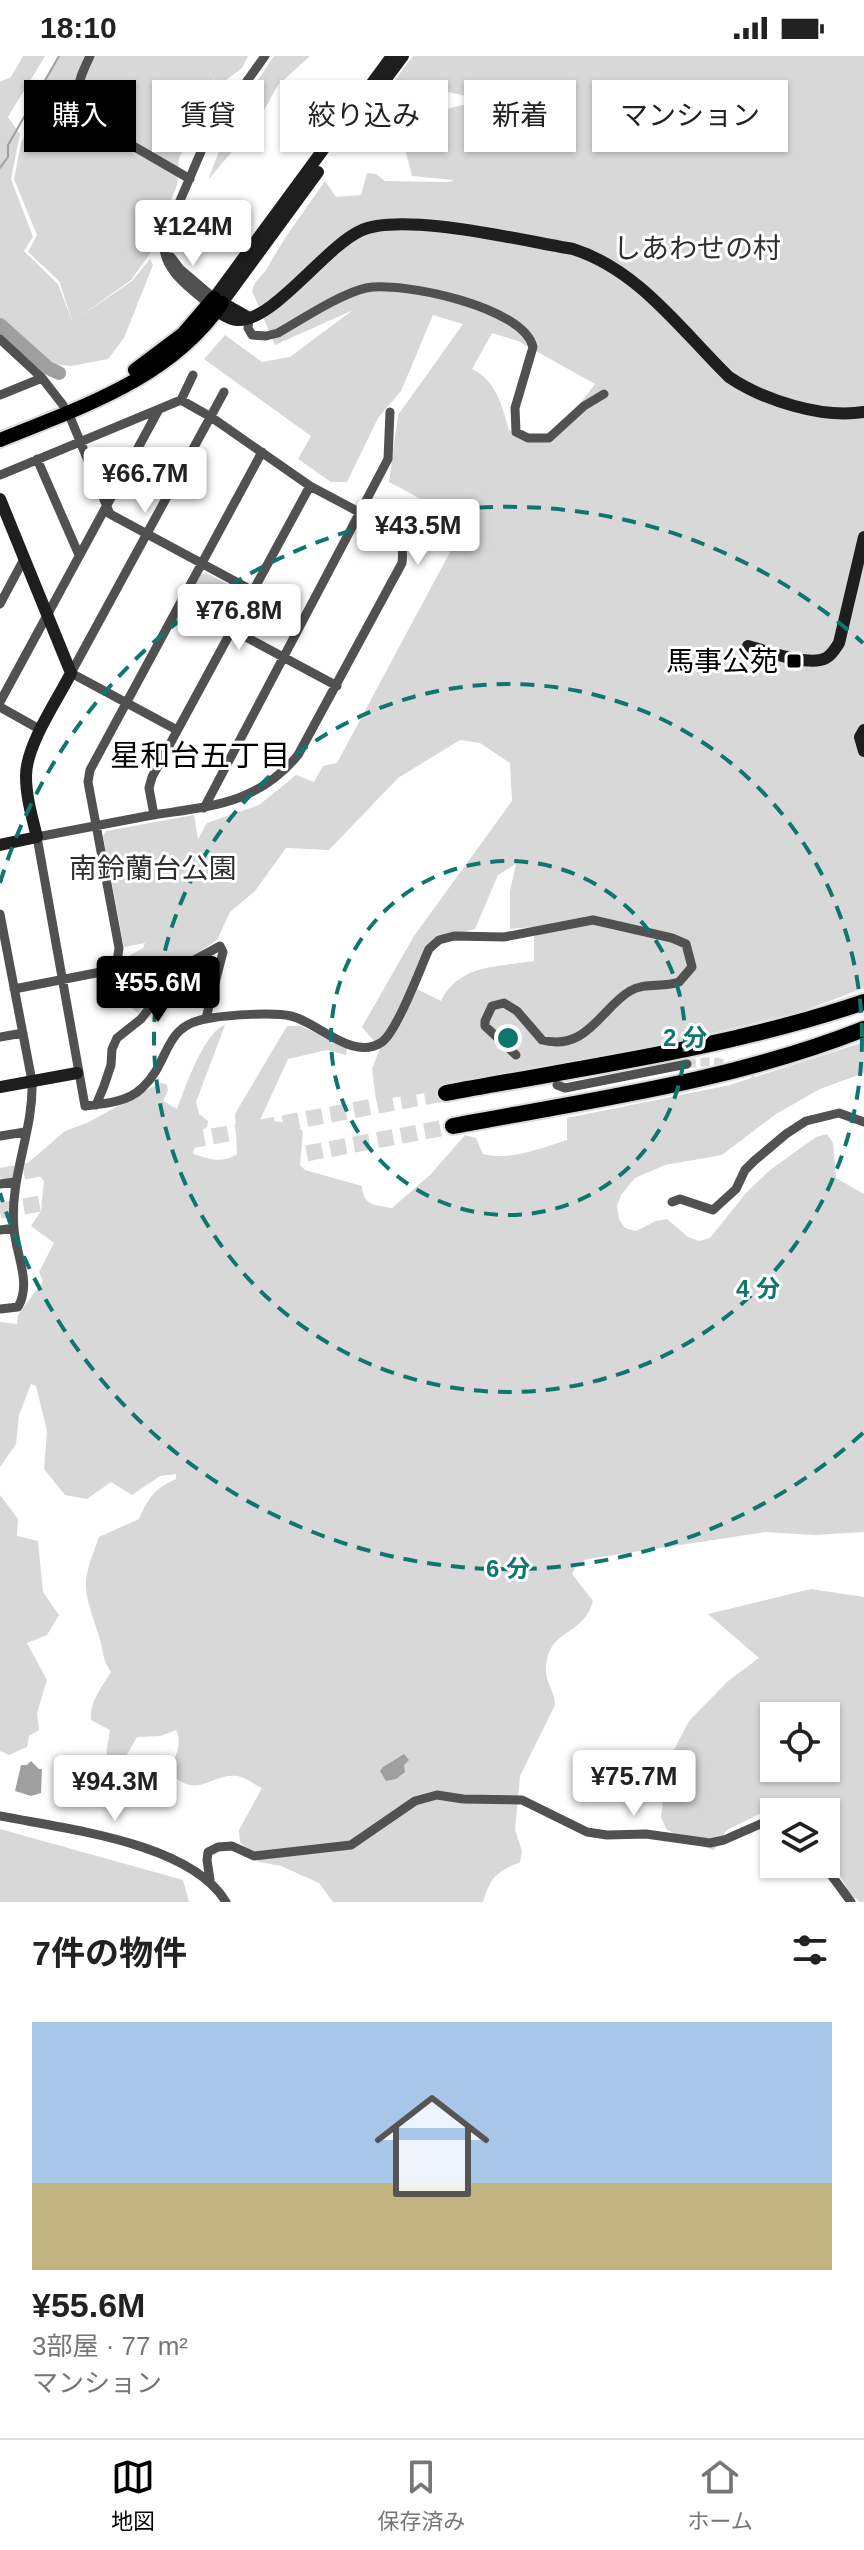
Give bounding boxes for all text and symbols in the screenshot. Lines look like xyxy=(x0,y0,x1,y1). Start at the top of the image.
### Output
text: 18:10 xyxy=(40,11,117,44)
chip: 購入 xyxy=(24,80,136,152)
chip: 賃貸 xyxy=(152,80,264,152)
chip: 絞り込み xyxy=(280,80,448,152)
chip: 新着 xyxy=(464,80,576,152)
chip: マンション xyxy=(592,80,788,152)
pin: ¥124M xyxy=(137,200,249,268)
text: ¥124M xyxy=(153,211,233,241)
park label: しあわせの村 xyxy=(613,233,781,264)
pin: ¥66.7M xyxy=(80,447,210,515)
text: ¥66.7M xyxy=(102,458,188,488)
pin: ¥43.5M xyxy=(353,499,483,567)
text: ¥43.5M xyxy=(375,510,461,540)
pin: ¥76.8M xyxy=(174,584,304,652)
text: ¥76.8M xyxy=(196,595,282,625)
place label: 馬事公苑 xyxy=(666,646,778,677)
marker: 馬事公苑 xyxy=(785,652,803,670)
district label: 星和台五丁目 xyxy=(110,739,290,772)
park label: 南鈴蘭台公園 xyxy=(69,853,237,884)
pin: ¥55.6M xyxy=(93,956,223,1024)
text: ¥55.6M xyxy=(115,967,201,997)
centre of rings xyxy=(494,1024,522,1052)
text: 2 分 xyxy=(663,1024,707,1051)
text: 4 分 xyxy=(736,1275,780,1302)
text: 6 分 xyxy=(486,1555,530,1582)
map controls xyxy=(760,1702,840,1878)
button: locate xyxy=(760,1702,840,1782)
pin: ¥75.7M xyxy=(569,1750,699,1818)
pin: ¥94.3M xyxy=(50,1755,180,1823)
text: ¥75.7M xyxy=(591,1761,677,1791)
text: ¥94.3M xyxy=(72,1766,158,1796)
button: layers xyxy=(760,1798,840,1878)
icon: filters xyxy=(788,1928,832,1972)
text: 7件の物件 xyxy=(32,1934,187,1972)
icon: home xyxy=(360,2074,504,2218)
text: ¥55.6M xyxy=(32,2286,145,2324)
text: 3部屋 · 77 m² xyxy=(32,2331,188,2361)
text: マンション xyxy=(32,2368,162,2398)
tab: 地図 xyxy=(111,2455,155,2535)
tab: 保存済み xyxy=(377,2455,465,2535)
tab: ホーム xyxy=(688,2455,753,2535)

